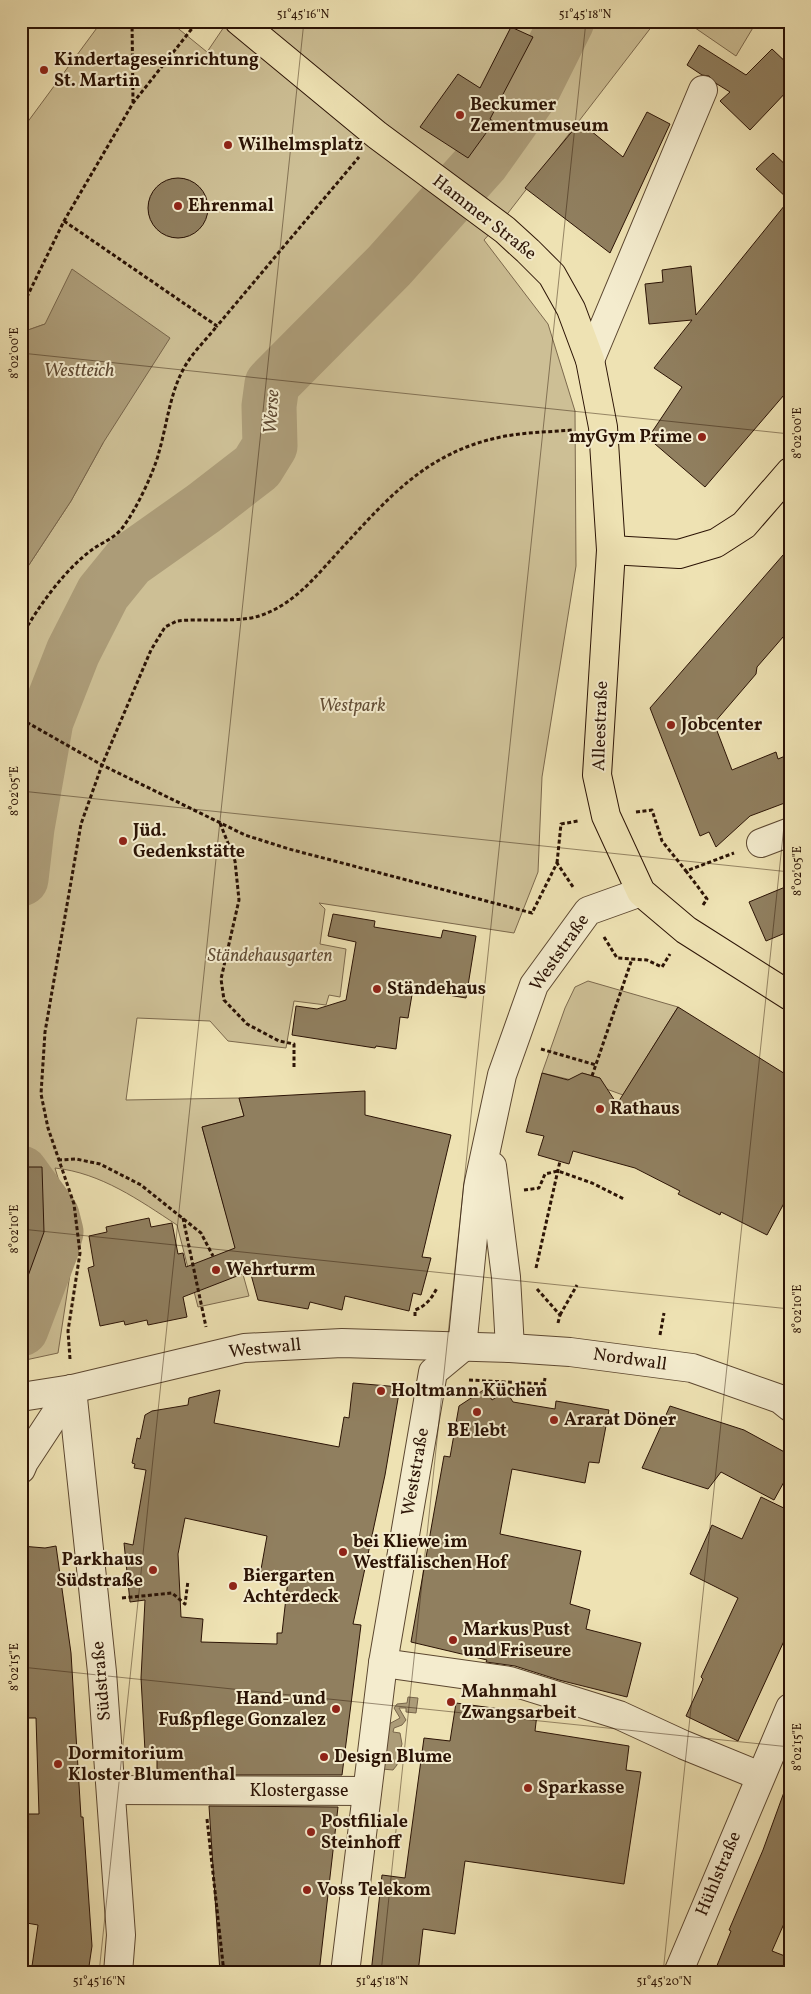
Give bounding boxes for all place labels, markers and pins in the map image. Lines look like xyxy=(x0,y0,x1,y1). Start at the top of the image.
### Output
place label: Kindertageseinrichtung St. Martin xyxy=(54,48,259,94)
marker: Kindertageseinrichtung St. Martin xyxy=(38,64,50,76)
place label: Beckumer Zementmuseum xyxy=(470,93,609,139)
marker: Beckumer Zementmuseum xyxy=(454,109,466,121)
place label: Wilhelmsplatz xyxy=(238,133,363,158)
marker: Wilhelmsplatz xyxy=(222,139,234,151)
place label: Ehrenmal xyxy=(188,194,274,219)
marker: Ehrenmal xyxy=(172,200,184,212)
place label: myGym Prime xyxy=(569,425,692,450)
marker: myGym Prime xyxy=(696,431,708,443)
place label: Jobcenter xyxy=(680,713,763,738)
marker: Jobcenter xyxy=(665,719,677,731)
place label: Jüd. Gedenkstätte xyxy=(132,819,245,865)
marker: Jüd. Gedenkstätte xyxy=(117,835,129,847)
place label: Ständehaus xyxy=(387,977,486,1002)
marker: Ständehaus xyxy=(371,983,383,995)
place label: Rathaus xyxy=(610,1097,680,1122)
marker: Rathaus xyxy=(594,1103,606,1115)
place label: Wehrturm xyxy=(226,1258,316,1283)
marker: Wehrturm xyxy=(210,1264,222,1276)
place label: Holtmann Küchen xyxy=(391,1379,548,1404)
marker: Holtmann Küchen xyxy=(375,1385,387,1397)
marker: BE lebt xyxy=(471,1406,483,1418)
place label: Ararat Döner xyxy=(564,1408,677,1433)
marker: Ararat Döner xyxy=(548,1414,560,1426)
place label: BE lebt xyxy=(447,1419,507,1444)
place label: bei Kliewe im Westfälischen Hof xyxy=(353,1530,509,1576)
marker: bei Kliewe im Westfälischen Hof xyxy=(337,1546,349,1558)
place label: Parkhaus Südstraße xyxy=(56,1548,143,1594)
marker: Parkhaus Südstraße xyxy=(147,1564,159,1576)
place label: Biergarten Achterdeck xyxy=(243,1564,339,1610)
marker: Biergarten Achterdeck xyxy=(227,1580,239,1592)
place label: Markus Pust und Friseure xyxy=(463,1618,571,1664)
marker: Markus Pust und Friseure xyxy=(447,1634,459,1646)
place label: Mahnmahl Zwangsarbeit xyxy=(461,1680,577,1726)
place label: Hand- und Fußpflege Gonzalez xyxy=(158,1687,326,1733)
marker: Mahnmahl Zwangsarbeit xyxy=(445,1696,457,1708)
marker: Hand- und Fußpflege Gonzalez xyxy=(330,1703,342,1715)
place label: Dormitorium Kloster Blumenthal xyxy=(68,1742,235,1788)
place label: Design Blume xyxy=(334,1745,452,1770)
marker: Design Blume xyxy=(318,1751,330,1763)
marker: Dormitorium Kloster Blumenthal xyxy=(52,1758,64,1770)
place label: Sparkasse xyxy=(538,1776,624,1801)
marker: Sparkasse xyxy=(522,1782,534,1794)
place label: Postfiliale Steinhoff xyxy=(321,1810,408,1856)
marker: Postfiliale Steinhoff xyxy=(305,1826,317,1838)
place label: Voss Telekom xyxy=(317,1878,431,1903)
marker: Voss Telekom xyxy=(301,1884,313,1896)

